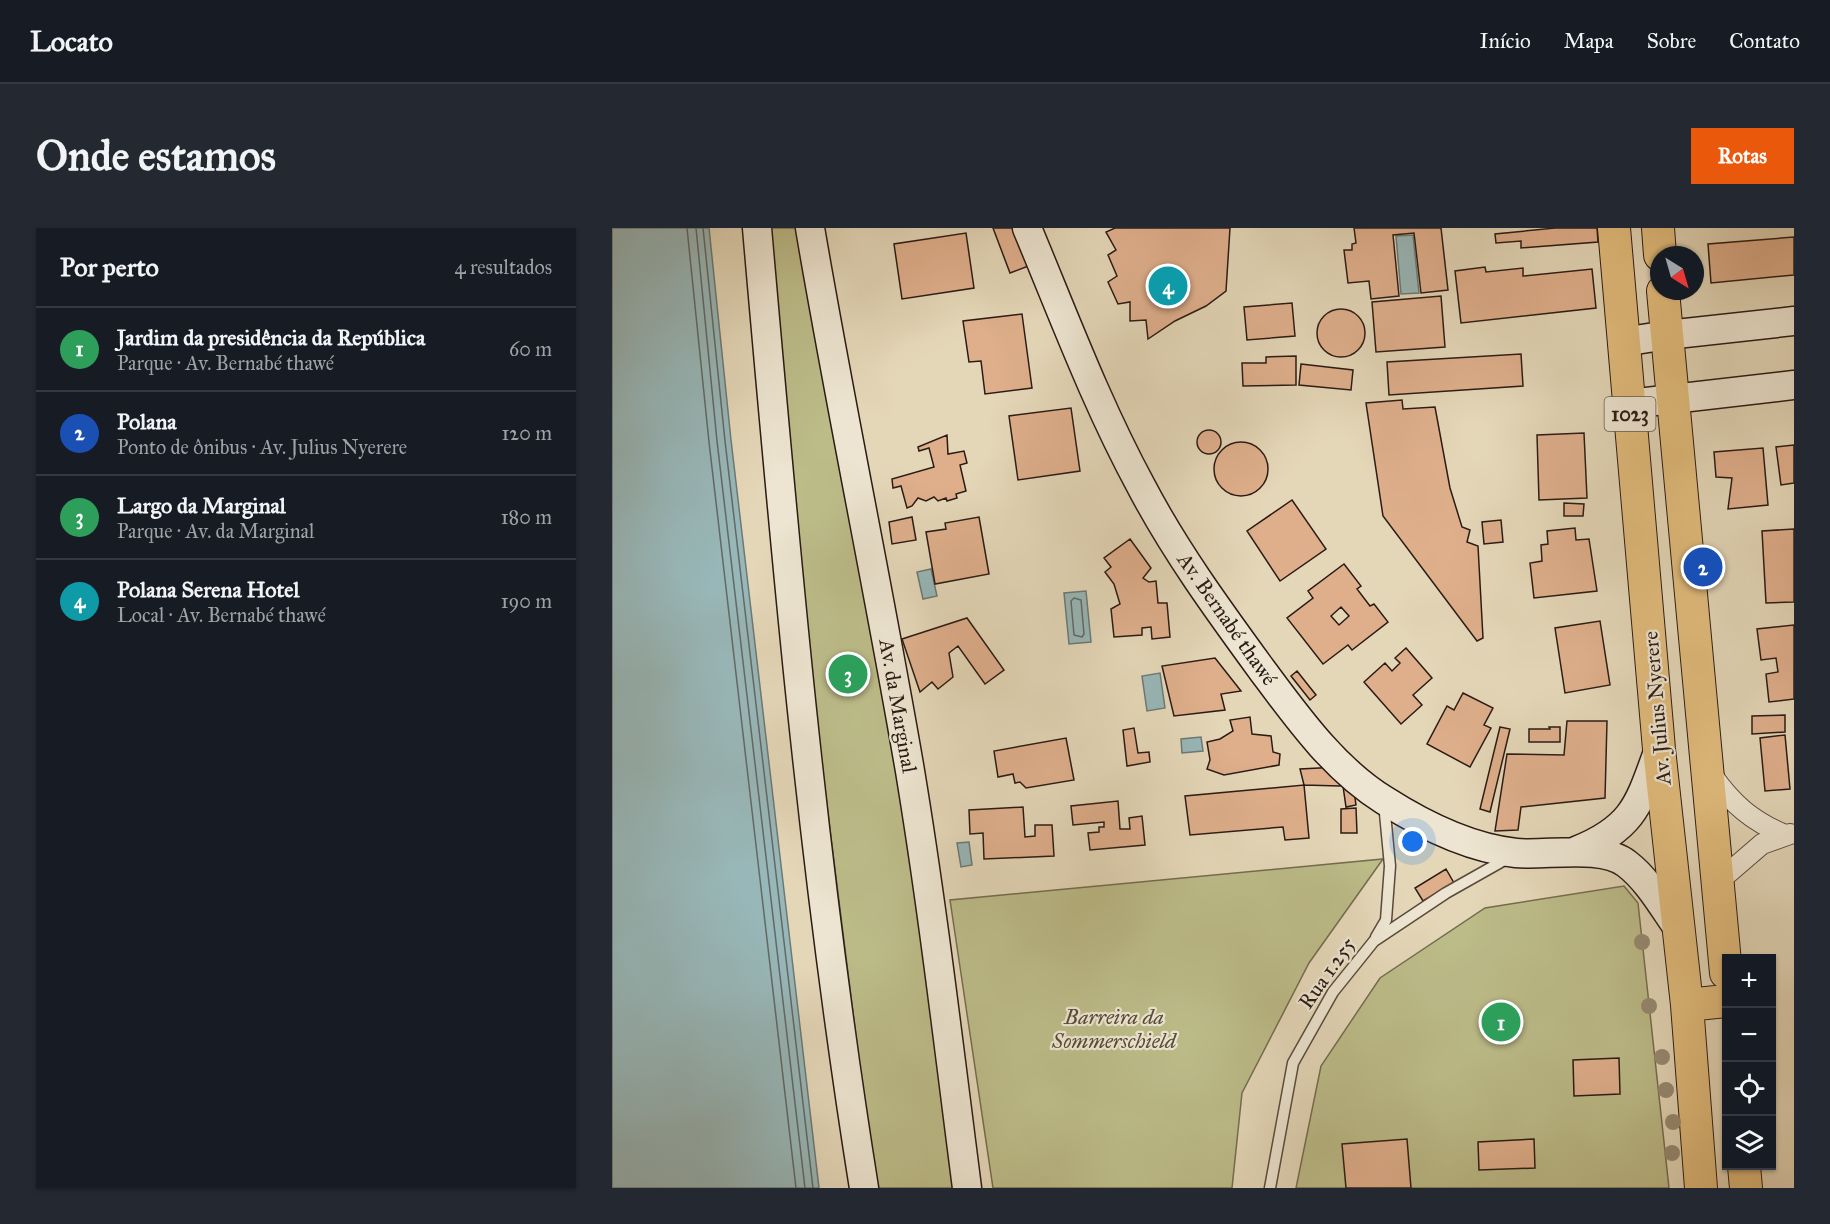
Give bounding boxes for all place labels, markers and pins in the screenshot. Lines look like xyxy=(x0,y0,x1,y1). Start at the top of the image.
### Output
pin: 4 xyxy=(1148,264,1188,308)
pin: 2 xyxy=(1684,544,1722,590)
pin: 3 xyxy=(828,652,868,696)
pin: 1 xyxy=(1482,1000,1520,1044)

